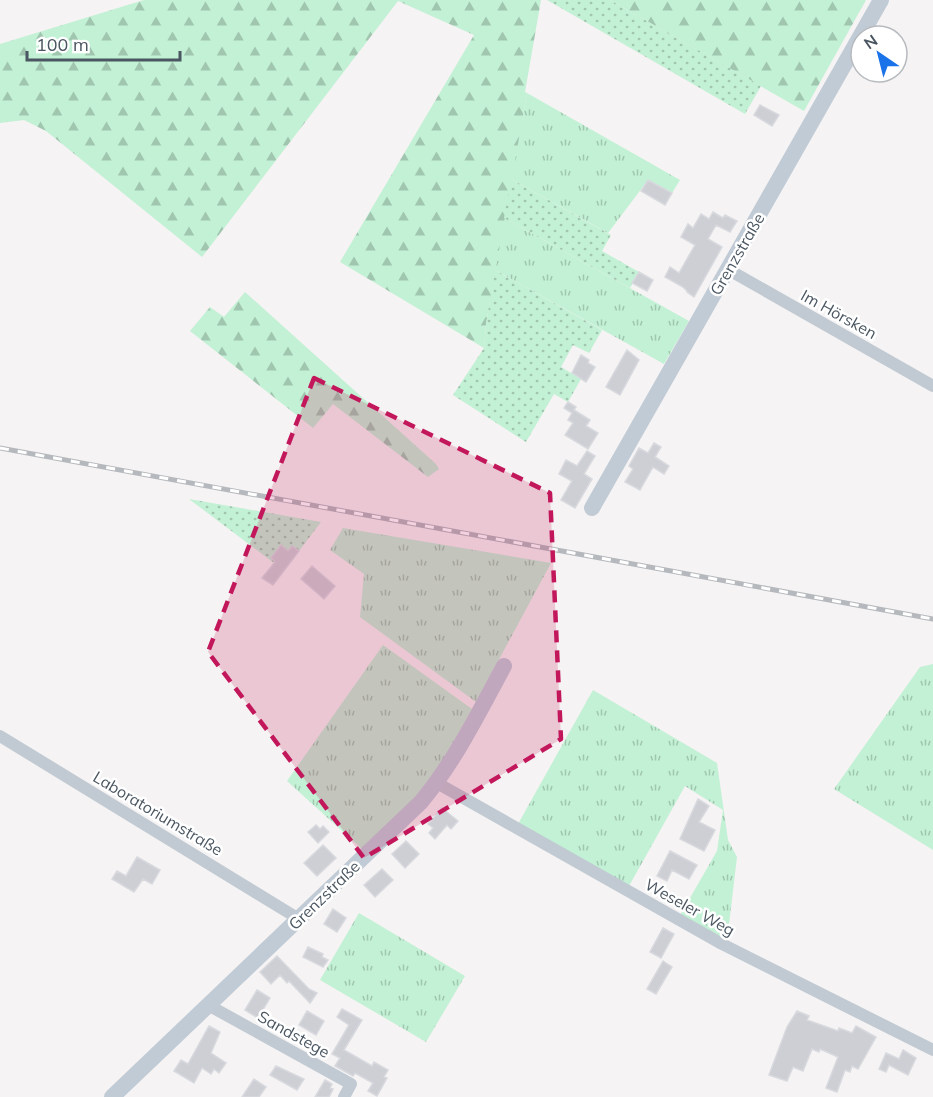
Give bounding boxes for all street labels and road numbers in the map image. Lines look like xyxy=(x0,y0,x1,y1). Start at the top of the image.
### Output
street label: Grenzstraße xyxy=(706,209,768,299)
street label: Im Hörsken xyxy=(798,285,880,343)
street label: Laboratoriumstraße xyxy=(90,766,226,860)
street label: Grenzstraße xyxy=(284,856,364,934)
street label: Weseler Weg xyxy=(641,874,739,940)
street label: Sandstege xyxy=(255,1006,333,1062)

